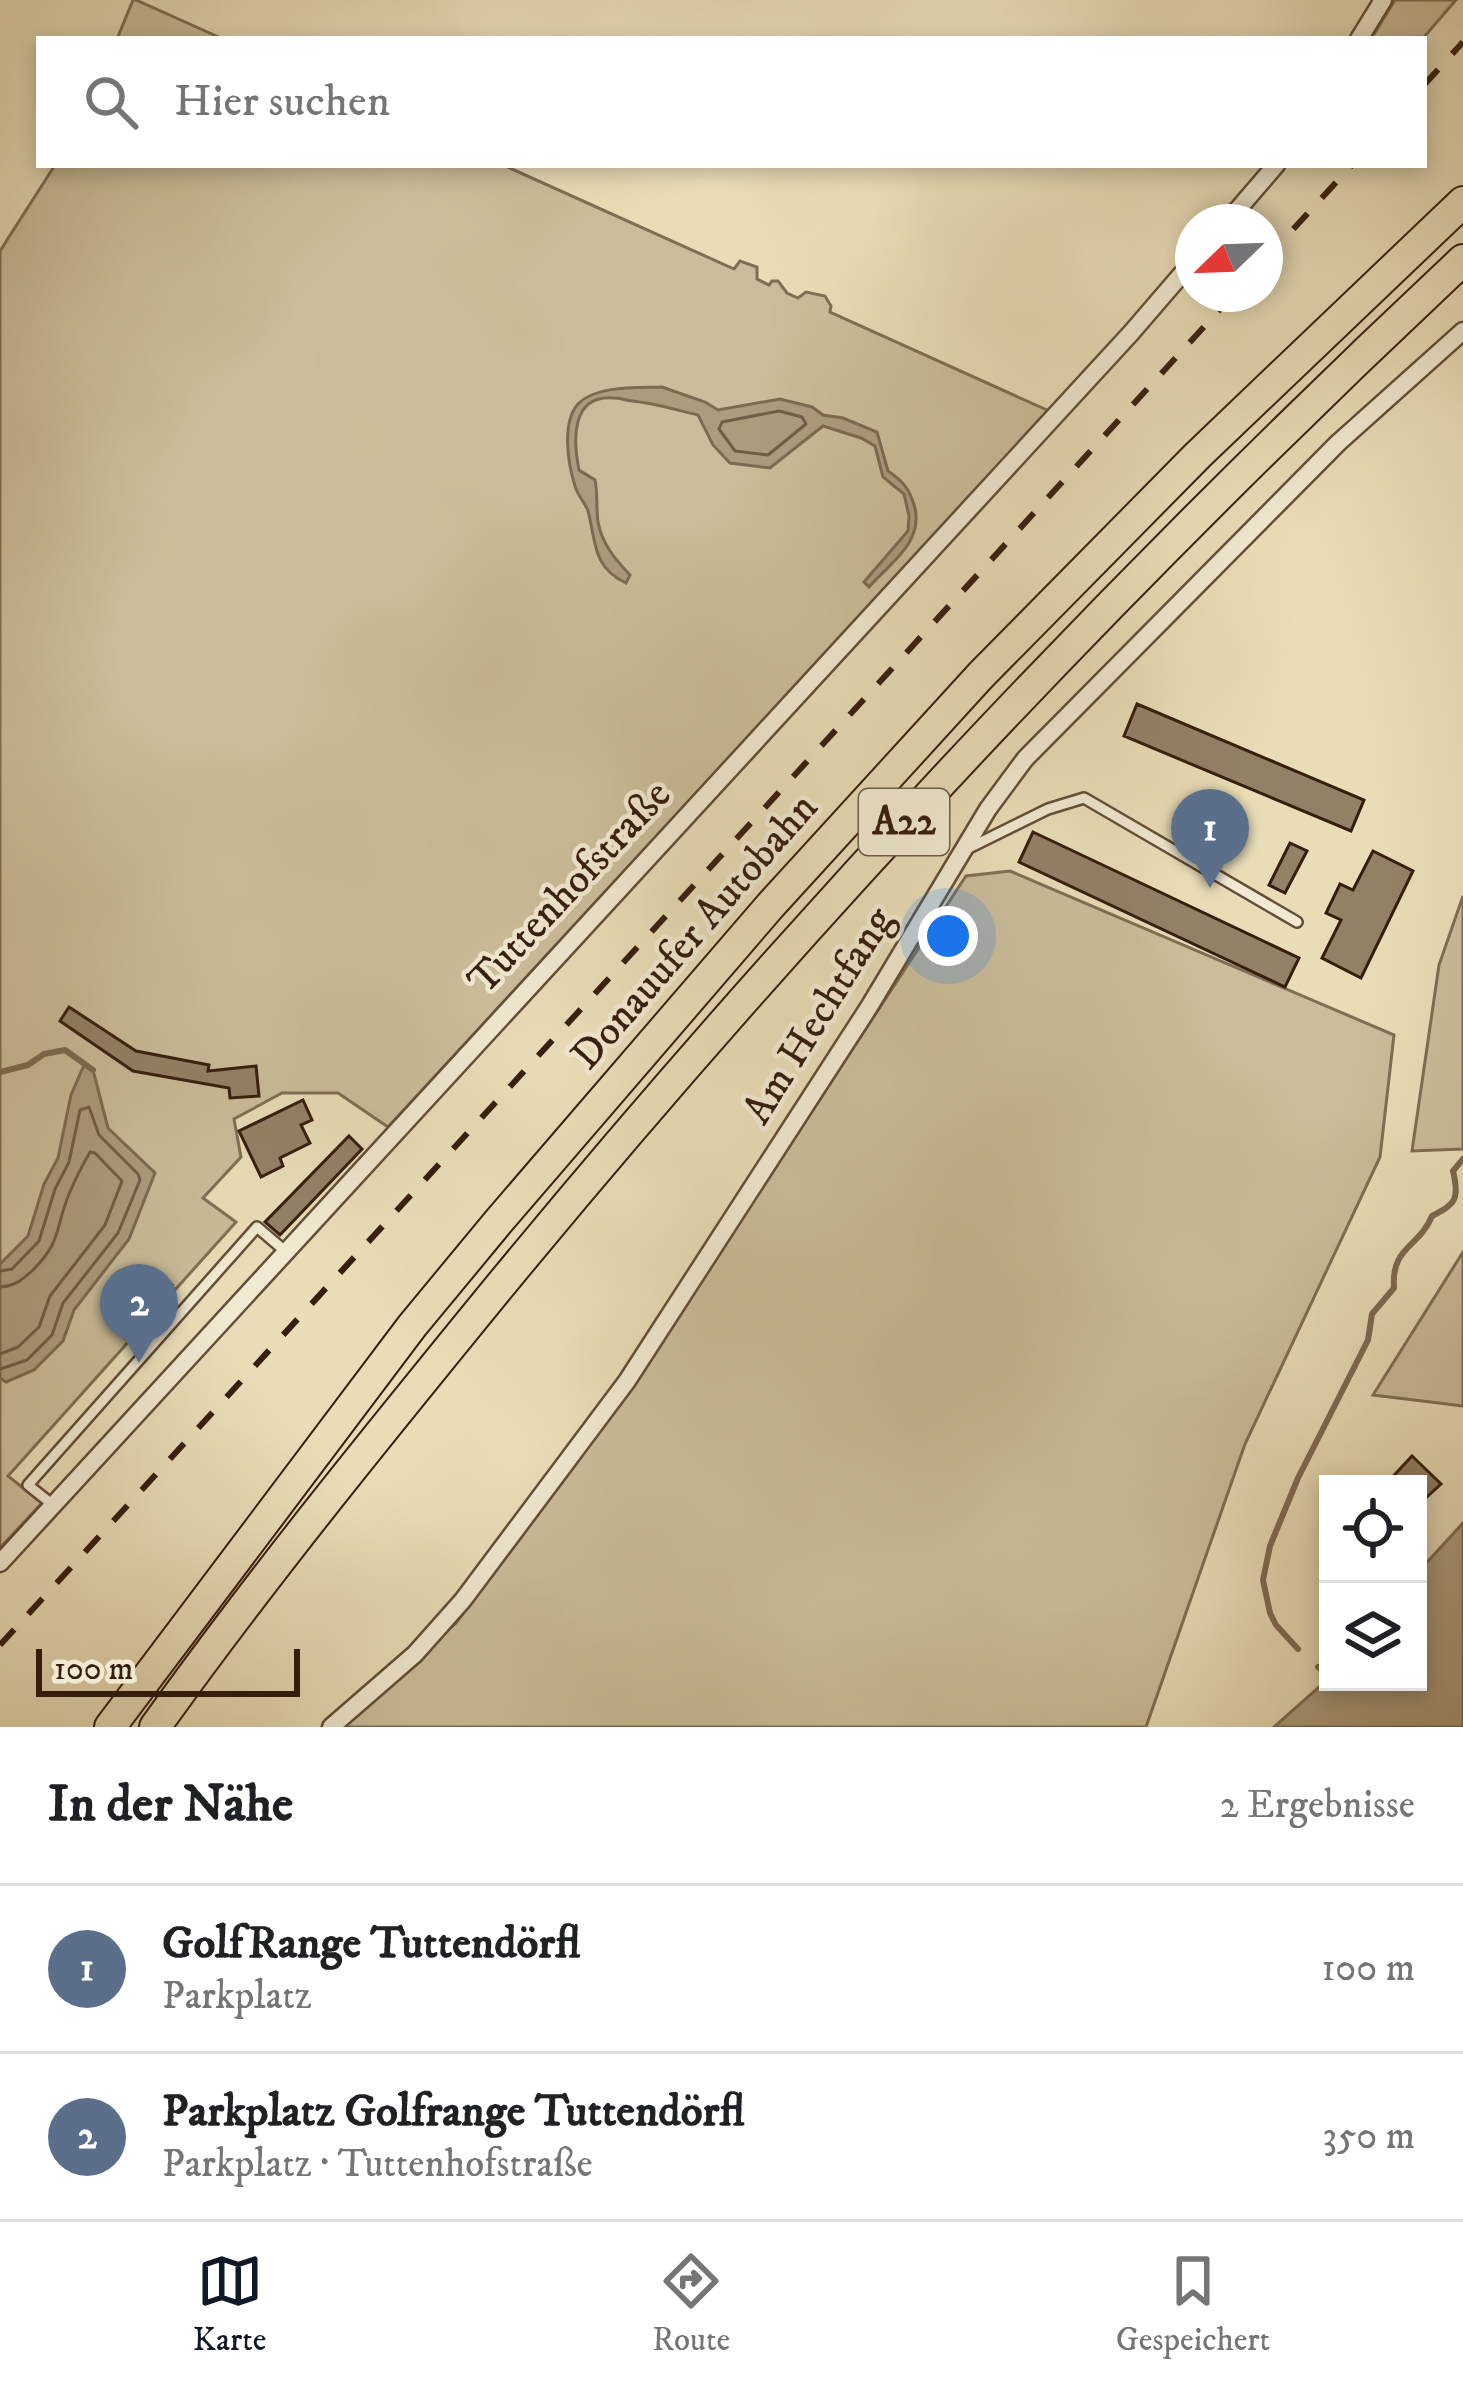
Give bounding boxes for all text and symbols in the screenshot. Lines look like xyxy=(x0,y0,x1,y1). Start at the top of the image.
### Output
search box xyxy=(36,36,1427,168)
icon: search xyxy=(78,69,144,135)
text: Hier suchen xyxy=(174,74,390,130)
north arrow xyxy=(1175,204,1283,312)
street label: Tuttenhofstraße xyxy=(457,770,683,1006)
street label: Donauufer Autobahn xyxy=(561,783,829,1081)
road number: A22 xyxy=(859,789,949,855)
pin: 1 xyxy=(1171,789,1249,888)
street label: Am Hechtfang xyxy=(732,897,907,1134)
your location xyxy=(918,906,978,966)
pin: 2 xyxy=(100,1264,178,1363)
map controls xyxy=(1319,1475,1427,1691)
button: locate xyxy=(1319,1475,1427,1583)
button: layers xyxy=(1319,1583,1427,1691)
scale bar xyxy=(36,1643,300,1696)
text: 100 m xyxy=(54,1649,133,1690)
text: In der Nähe xyxy=(48,1773,293,1837)
text: 2 Ergebnisse xyxy=(1219,1781,1415,1830)
text: GolfRange Tuttendörfl xyxy=(162,1916,580,1972)
text: 1 xyxy=(80,1944,94,1993)
text: 100 m xyxy=(1321,1944,1415,1993)
text: Parkplatz xyxy=(162,1972,312,2021)
text: Parkplatz Golfrange Tuttendörfl xyxy=(162,2084,745,2140)
text: 2 xyxy=(77,2112,97,2161)
text: 350 m xyxy=(1322,2112,1415,2161)
text: Parkplatz · Tuttenhofstraße xyxy=(162,2140,593,2189)
tab: Karte xyxy=(193,2248,267,2361)
tab: Route xyxy=(652,2248,730,2361)
tab: Gespeichert xyxy=(1116,2248,1270,2361)

